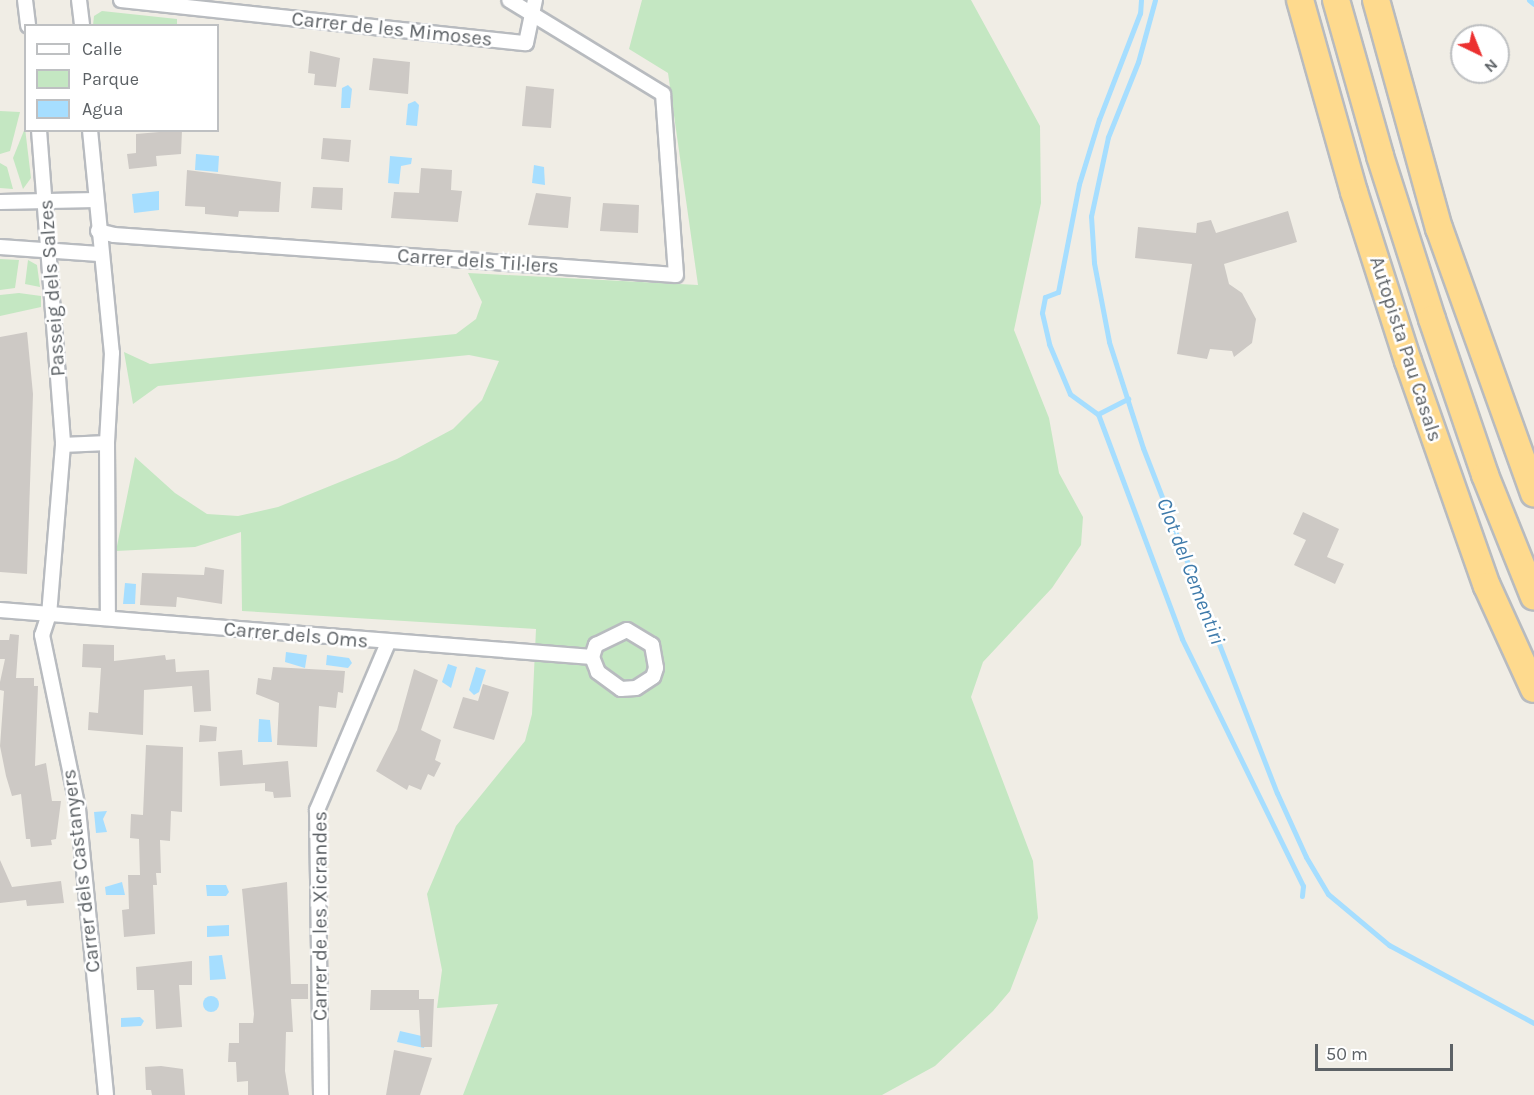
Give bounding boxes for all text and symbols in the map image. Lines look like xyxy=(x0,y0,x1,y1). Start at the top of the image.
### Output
street label: Carrer de les Mimoses xyxy=(290,7,494,51)
legend xyxy=(24,24,219,132)
north arrow xyxy=(1450,24,1510,84)
text: Calle xyxy=(82,38,122,60)
text: N xyxy=(1481,55,1502,77)
text: Parque xyxy=(82,68,139,90)
text: Agua xyxy=(82,98,123,120)
street label: Passeig dels Salzes xyxy=(34,199,70,377)
street label: Carrer dels Til·lers xyxy=(397,243,559,279)
street label: Autopista Pau Casals xyxy=(1365,253,1447,445)
water label: Clot del Cementiri xyxy=(1151,494,1231,648)
street label: Carrer dels Oms xyxy=(223,617,369,653)
street label: Carrer dels Castanyers xyxy=(57,768,105,974)
street label: Carrer de les Xicrandes xyxy=(308,811,332,1021)
scale bar xyxy=(1318,1032,1456,1070)
text: 50 m xyxy=(1326,1043,1368,1065)

